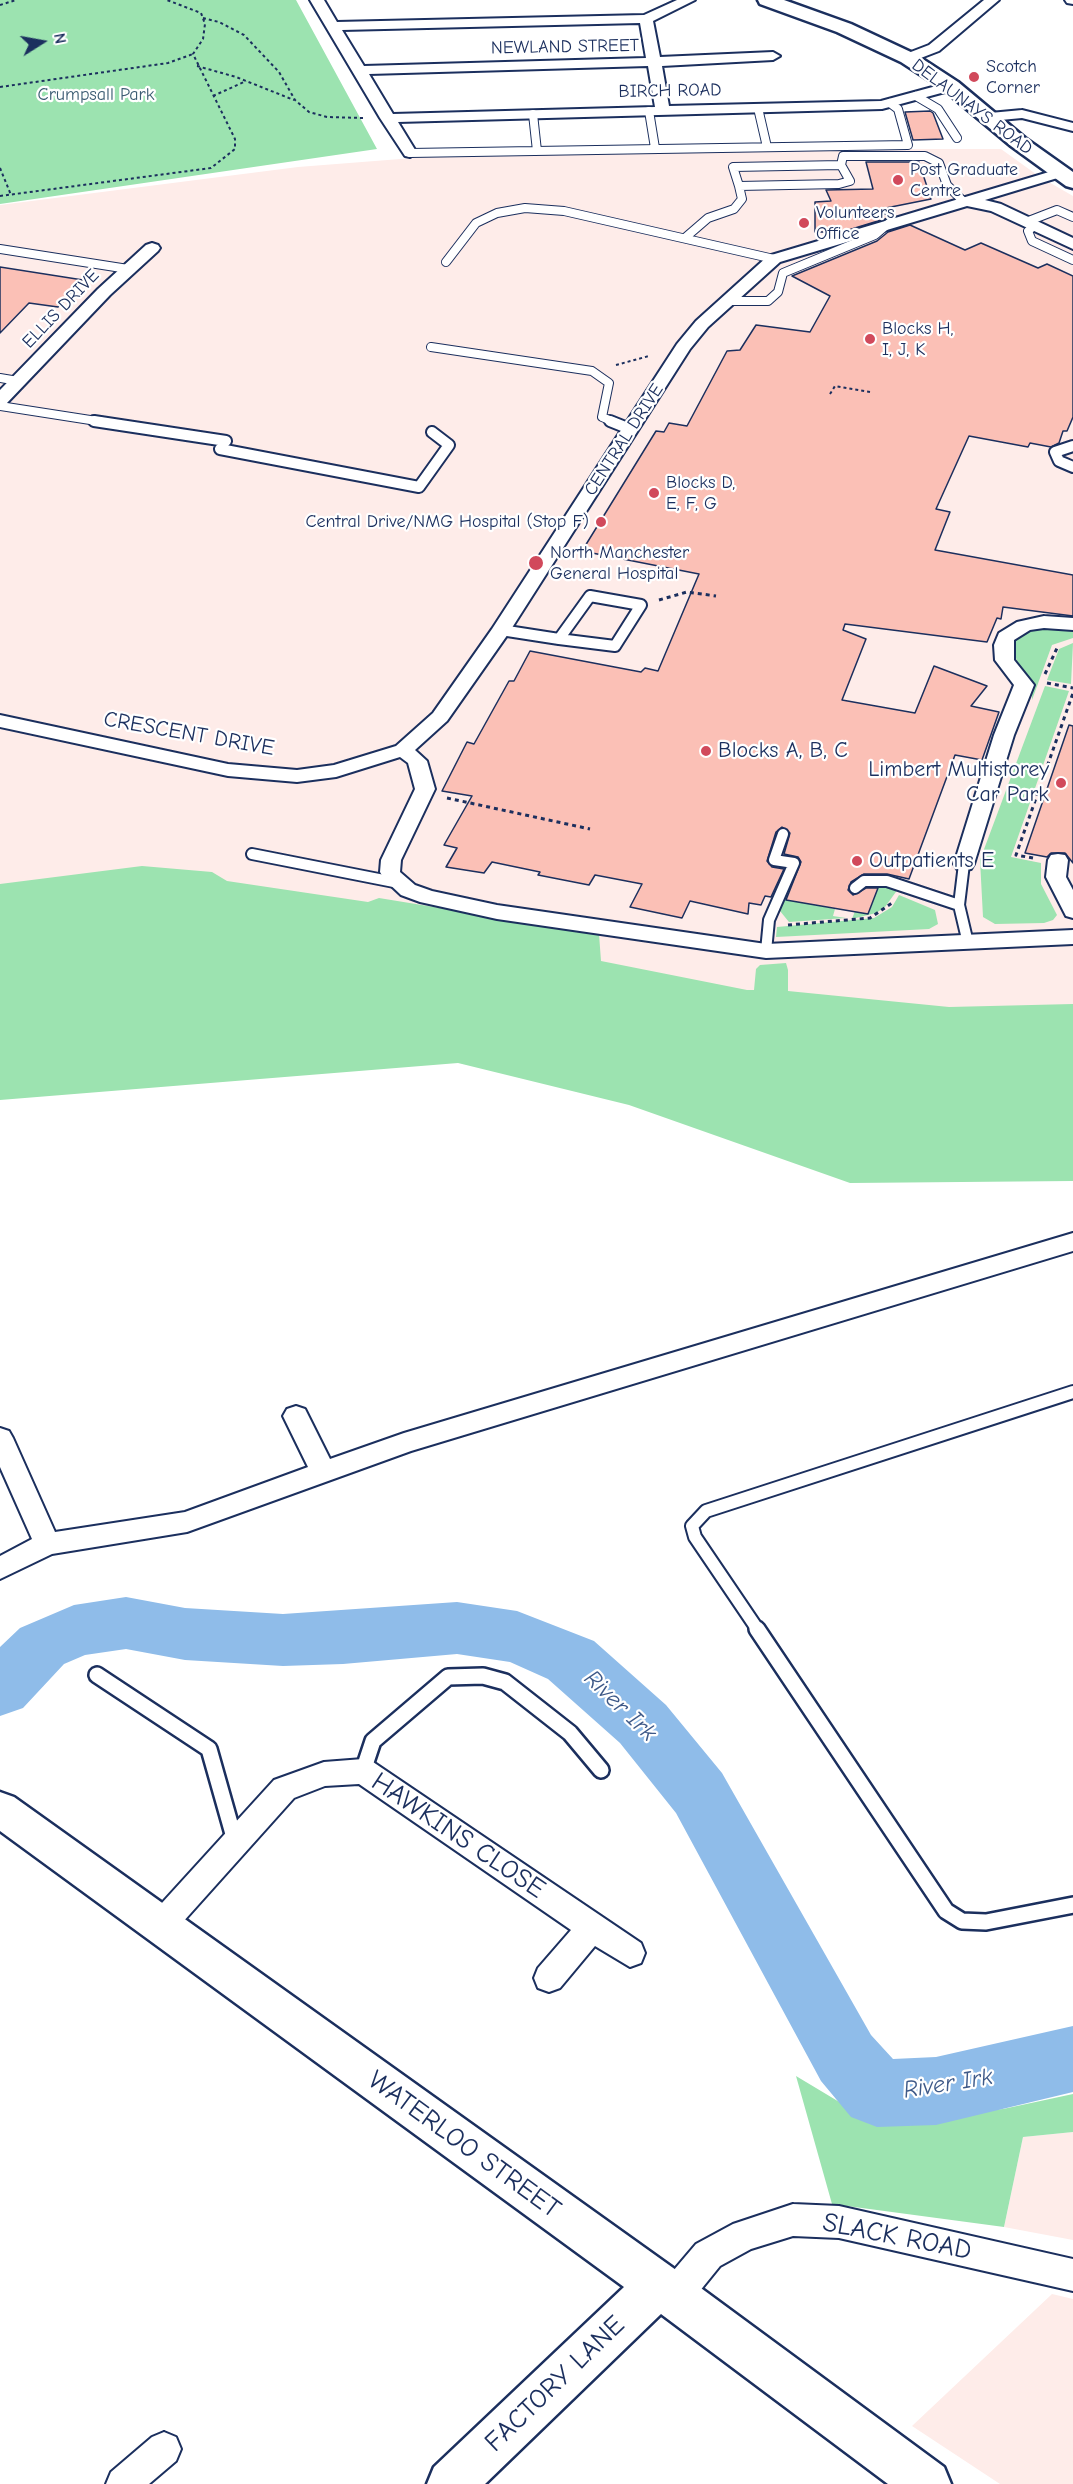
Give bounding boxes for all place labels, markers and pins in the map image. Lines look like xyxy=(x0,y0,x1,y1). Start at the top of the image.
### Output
place label: Scotch Corner xyxy=(986,56,1040,98)
marker: Scotch Corner xyxy=(967,70,981,84)
place label: Post Graduate Centre xyxy=(910,159,1018,201)
marker: Post Graduate Centre xyxy=(891,173,905,187)
place label: Volunteers Office xyxy=(816,202,894,244)
marker: Volunteers Office xyxy=(797,216,811,230)
place label: Blocks H, I, J, K xyxy=(882,318,953,360)
marker: Blocks H, I, J, K xyxy=(863,332,877,346)
place label: Blocks D, E, F, G xyxy=(666,472,735,514)
marker: Blocks D, E, F, G xyxy=(647,486,661,500)
place label: Central Drive/NMG Hospital (Stop F) xyxy=(306,511,589,533)
marker: Central Drive/NMG Hospital (Stop F) xyxy=(594,515,608,529)
place label: North Manchester General Hospital xyxy=(550,542,689,584)
marker: North Manchester General Hospital xyxy=(527,554,545,572)
place label: Blocks A, B, C xyxy=(718,738,848,764)
marker: Blocks A, B, C xyxy=(699,744,713,758)
place label: Limbert Multistorey Car Park xyxy=(868,757,1049,808)
marker: Limbert Multistorey Car Park xyxy=(1054,776,1068,790)
place label: Outpatients E xyxy=(869,848,994,874)
marker: Outpatients E xyxy=(850,854,864,868)

